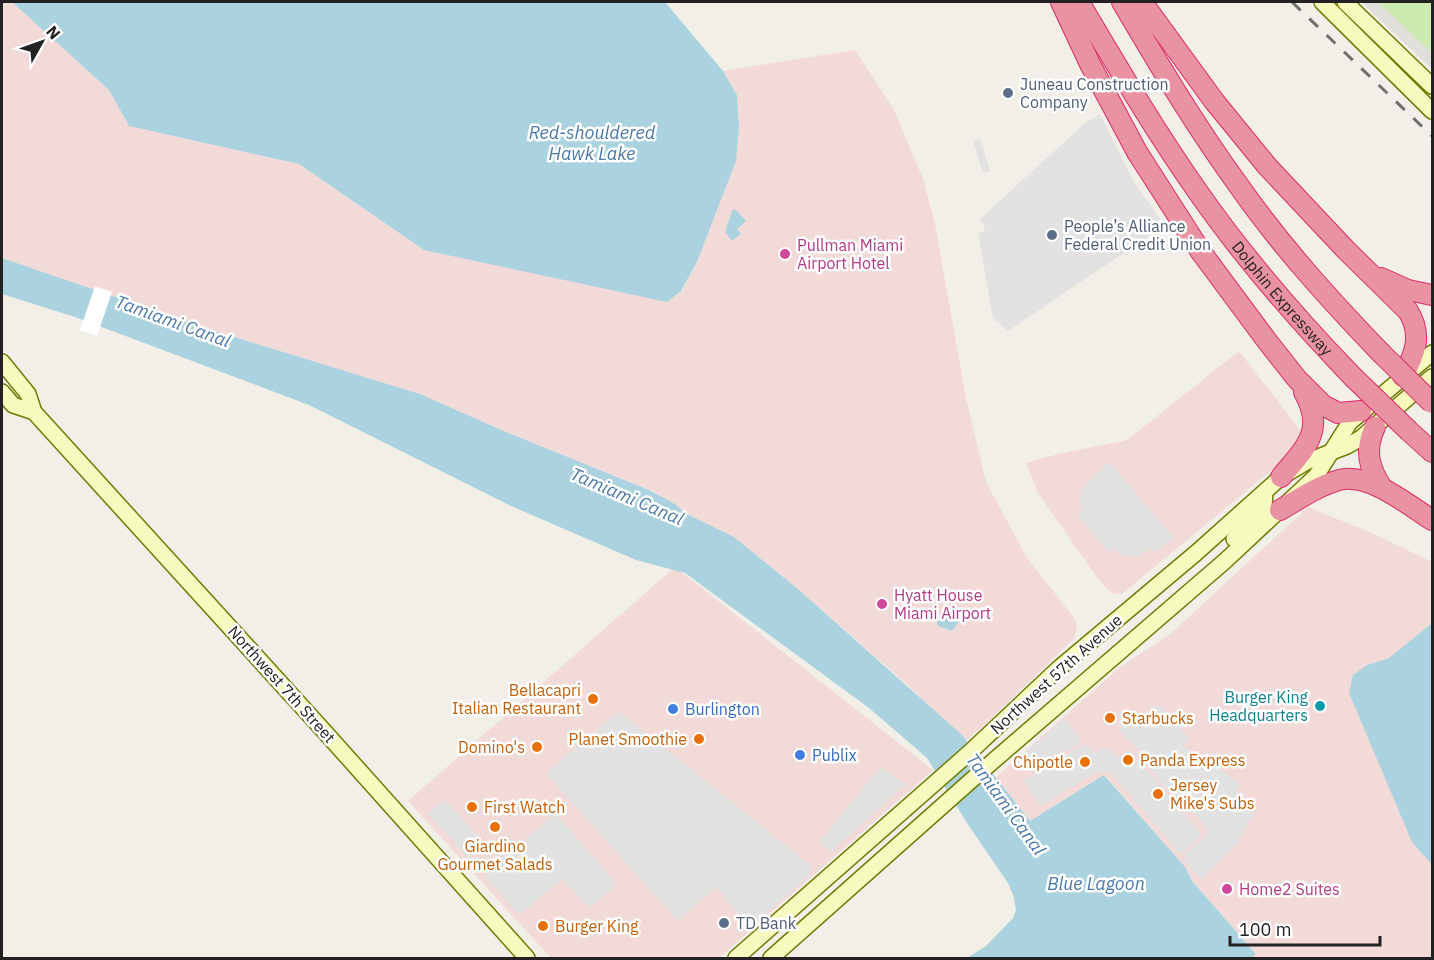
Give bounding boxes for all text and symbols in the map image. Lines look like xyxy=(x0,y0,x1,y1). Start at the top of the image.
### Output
north arrow xyxy=(12,12,72,72)
text: N xyxy=(42,21,65,43)
place label: Juneau Construction Company xyxy=(1020,74,1168,112)
marker: Juneau Construction Company xyxy=(1001,86,1015,100)
water label: Red-shouldered Hawk Lake xyxy=(529,121,656,165)
place label: People’s Alliance Federal Credit Union xyxy=(1064,216,1211,254)
marker: People’s Alliance Federal Credit Union xyxy=(1045,228,1059,242)
place label: Pullman Miami Airport Hotel xyxy=(797,235,903,273)
street label: Dolphin Expressway xyxy=(1228,237,1337,360)
marker: Pullman Miami Airport Hotel xyxy=(778,247,792,261)
water label: Tamiami Canal xyxy=(112,290,234,353)
water label: Tamiami Canal xyxy=(567,462,687,530)
place label: Hyatt House Miami Airport xyxy=(894,585,991,623)
marker: Hyatt House Miami Airport xyxy=(875,597,889,611)
street label: Northwest 57th Avenue xyxy=(986,610,1126,738)
street label: Northwest 7th Street xyxy=(224,621,340,747)
place label: Bellacapri Italian Restaurant xyxy=(452,680,581,718)
place label: Burger King Headquarters xyxy=(1209,687,1309,725)
marker: Bellacapri Italian Restaurant xyxy=(586,692,600,706)
place label: Burlington xyxy=(685,699,760,719)
marker: Burger King Headquarters xyxy=(1313,699,1327,713)
marker: Burlington xyxy=(666,702,680,716)
place label: Starbucks xyxy=(1122,708,1194,728)
marker: Starbucks xyxy=(1103,711,1117,725)
place label: Planet Smoothie xyxy=(568,729,687,749)
marker: Planet Smoothie xyxy=(692,732,706,746)
place label: Domino's xyxy=(458,737,525,757)
marker: Domino's xyxy=(530,740,544,754)
place label: Publix xyxy=(812,745,857,765)
marker: Publix xyxy=(793,748,807,762)
water label: Tamiami Canal xyxy=(961,748,1051,860)
place label: Panda Express xyxy=(1140,750,1246,770)
place label: Chipotle xyxy=(1013,752,1073,772)
marker: Panda Express xyxy=(1121,753,1135,767)
marker: Chipotle xyxy=(1078,755,1092,769)
place label: Jersey Mike's Subs xyxy=(1170,775,1255,813)
marker: Jersey Mike's Subs xyxy=(1151,787,1165,801)
place label: First Watch xyxy=(484,797,565,817)
marker: First Watch xyxy=(465,800,479,814)
marker: Giardino Gourmet Salads xyxy=(488,820,502,834)
place label: Giardino Gourmet Salads xyxy=(438,836,553,874)
water label: Blue Lagoon xyxy=(1047,872,1145,895)
place label: Home2 Suites xyxy=(1239,879,1340,899)
marker: Home2 Suites xyxy=(1220,882,1234,896)
scale bar xyxy=(1230,909,1380,947)
place label: TD Bank xyxy=(736,913,797,933)
place label: Burger King xyxy=(555,916,639,936)
marker: TD Bank xyxy=(717,916,731,930)
text: 100 m xyxy=(1239,918,1291,941)
marker: Burger King xyxy=(536,919,550,933)

